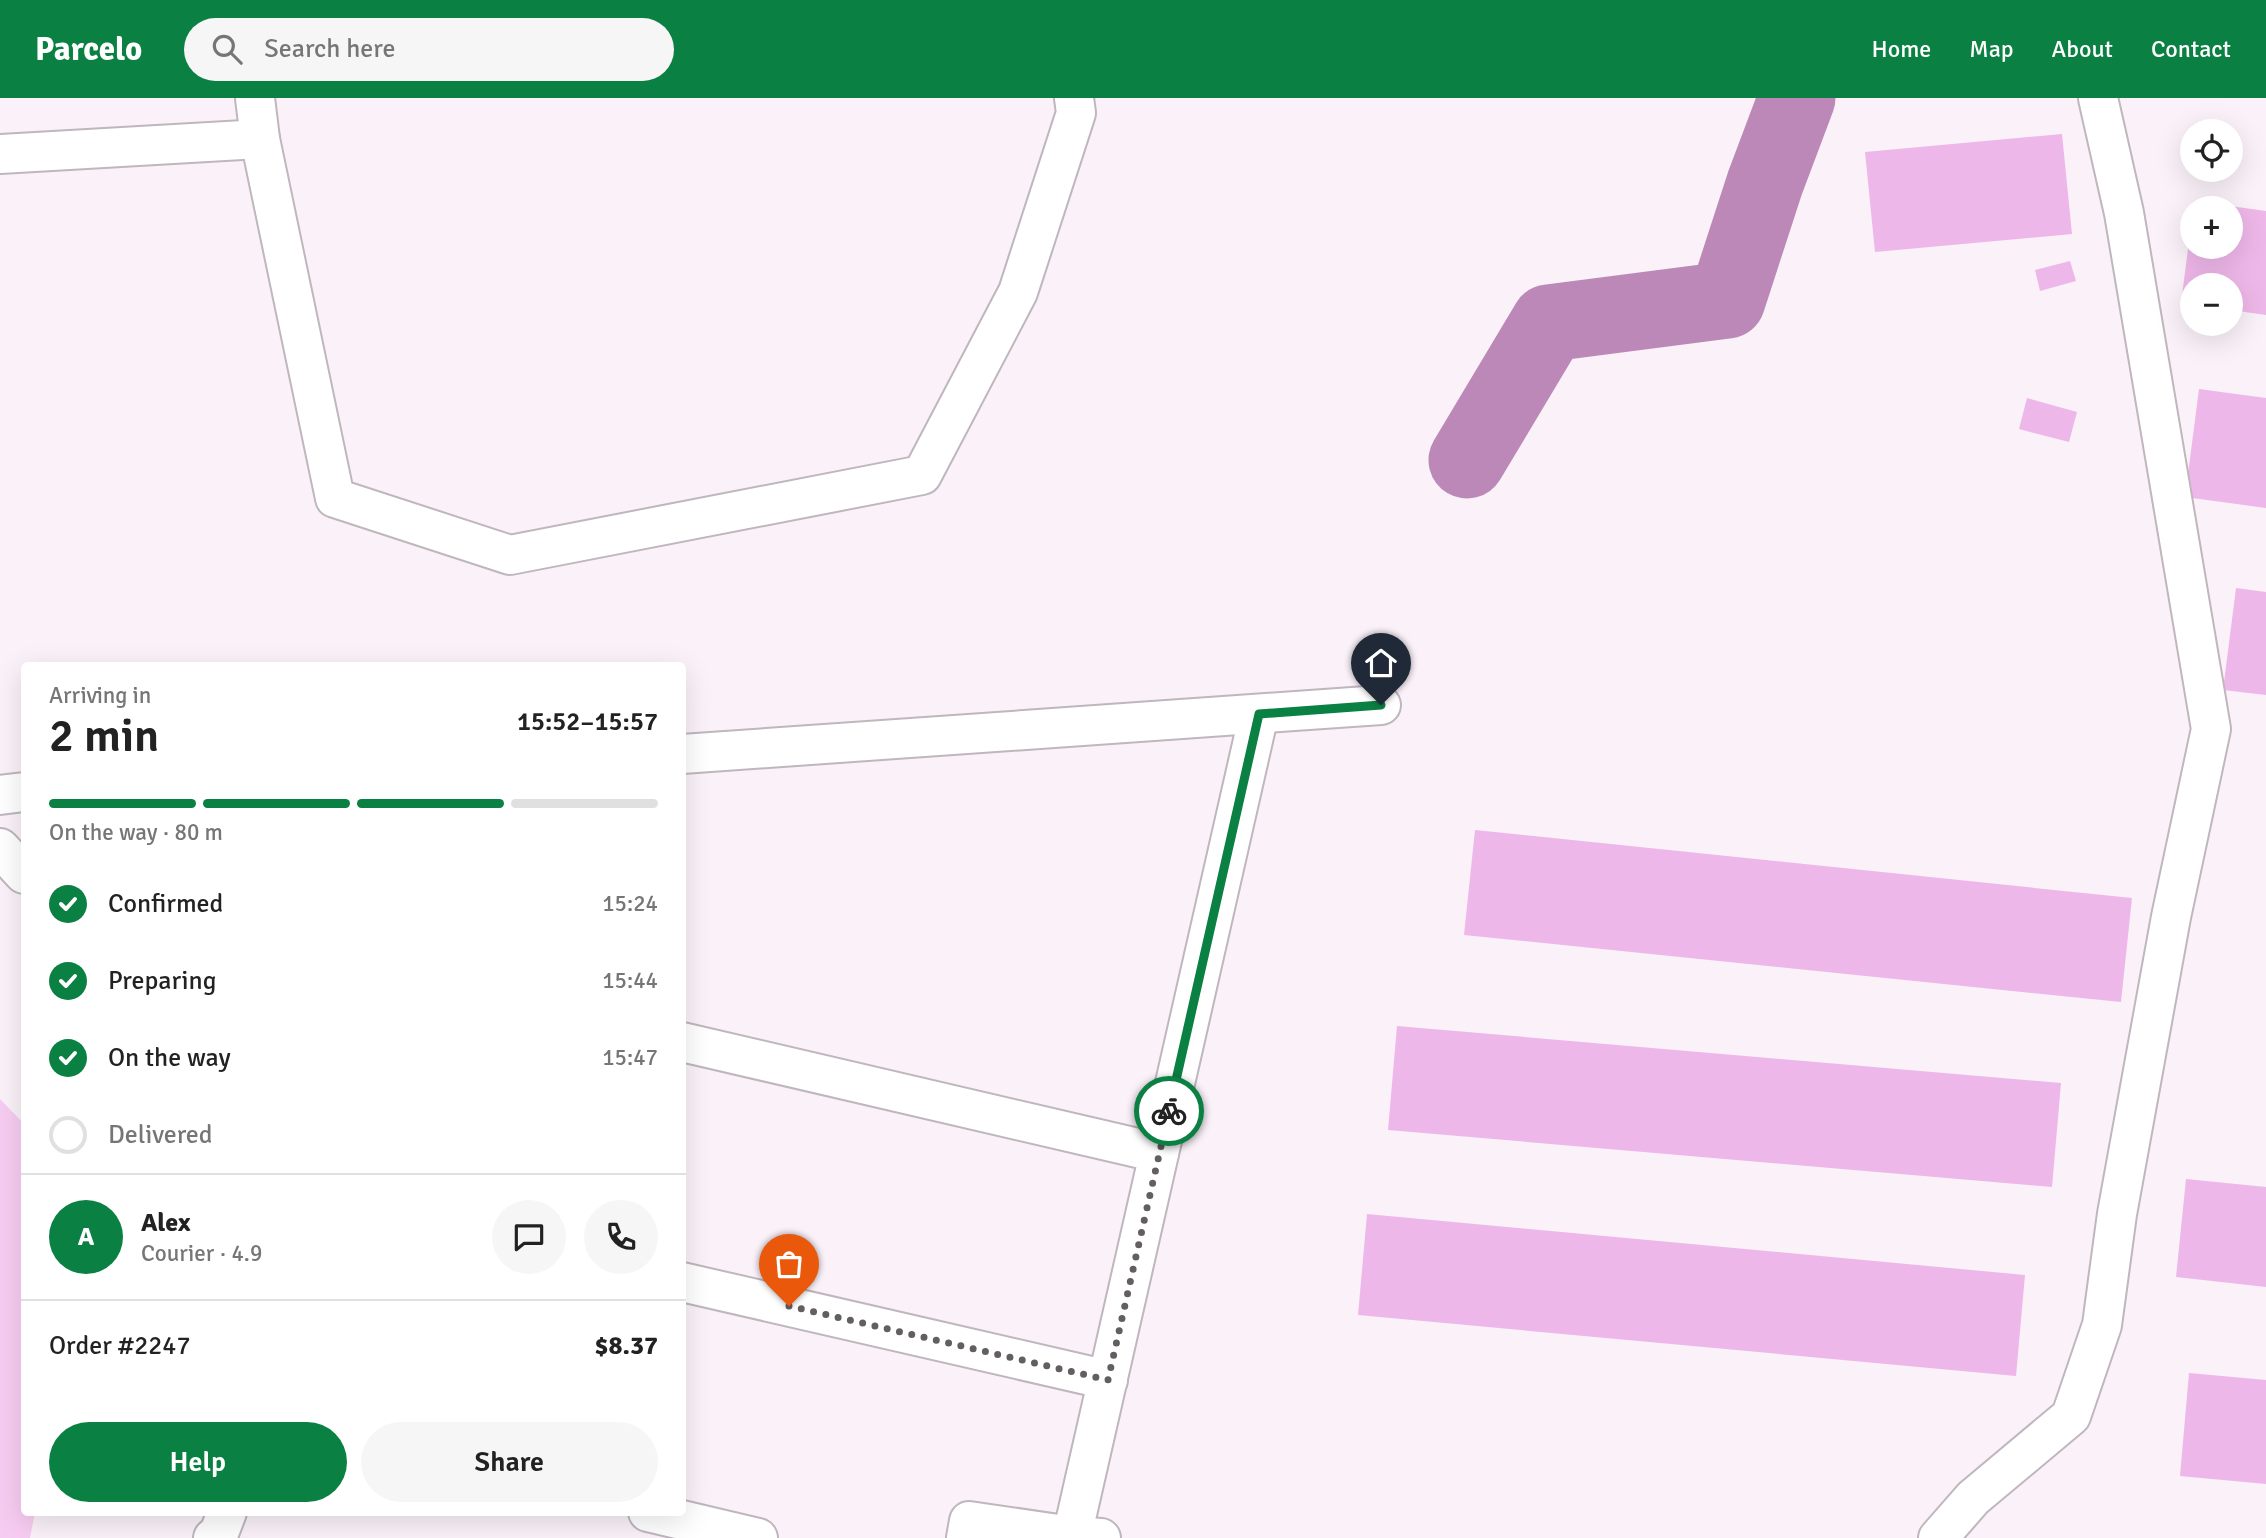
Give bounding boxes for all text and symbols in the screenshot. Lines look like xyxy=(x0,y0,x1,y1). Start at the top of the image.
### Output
search box xyxy=(184,18,674,81)
text: Parcelo xyxy=(35,29,142,70)
icon: search xyxy=(208,30,246,68)
text: Search here xyxy=(264,33,395,65)
text: Home xyxy=(1871,34,1931,64)
text: Map xyxy=(1969,34,2014,64)
text: About xyxy=(2052,34,2113,64)
text: Contact xyxy=(2151,34,2231,64)
map controls xyxy=(2180,119,2243,336)
button: locate xyxy=(2180,119,2243,182)
button: + xyxy=(2180,196,2243,259)
button: − xyxy=(2180,273,2243,336)
pin xyxy=(1351,633,1411,705)
icon: home xyxy=(1362,644,1400,682)
text: Arriving in xyxy=(49,681,151,710)
text: 15:52–15:57 xyxy=(517,706,658,738)
text: 2 min xyxy=(49,708,159,764)
text: On the way · 80 m xyxy=(49,818,223,847)
icon: check xyxy=(49,885,87,923)
text: Confirmed xyxy=(108,888,223,920)
text: 15:24 xyxy=(602,889,658,918)
icon: check xyxy=(49,962,87,1000)
text: Preparing xyxy=(108,965,216,997)
text: 15:44 xyxy=(602,966,658,995)
icon: check xyxy=(49,1039,87,1077)
text: On the way xyxy=(108,1042,231,1074)
text: 15:47 xyxy=(602,1043,658,1072)
courier xyxy=(1134,1076,1204,1146)
icon: bike xyxy=(1150,1092,1188,1130)
text: Delivered xyxy=(108,1119,213,1151)
button: chat xyxy=(492,1200,566,1274)
button: phone xyxy=(584,1200,658,1274)
text: Alex xyxy=(141,1207,191,1239)
text: A xyxy=(78,1221,94,1253)
pin xyxy=(759,1234,819,1306)
text: Courier · 4.9 xyxy=(141,1239,262,1268)
icon: bag xyxy=(770,1245,808,1283)
text: Order #2247 xyxy=(49,1330,190,1362)
text: $8.37 xyxy=(594,1330,658,1362)
button: Help xyxy=(49,1422,347,1502)
button: Share xyxy=(361,1422,658,1502)

